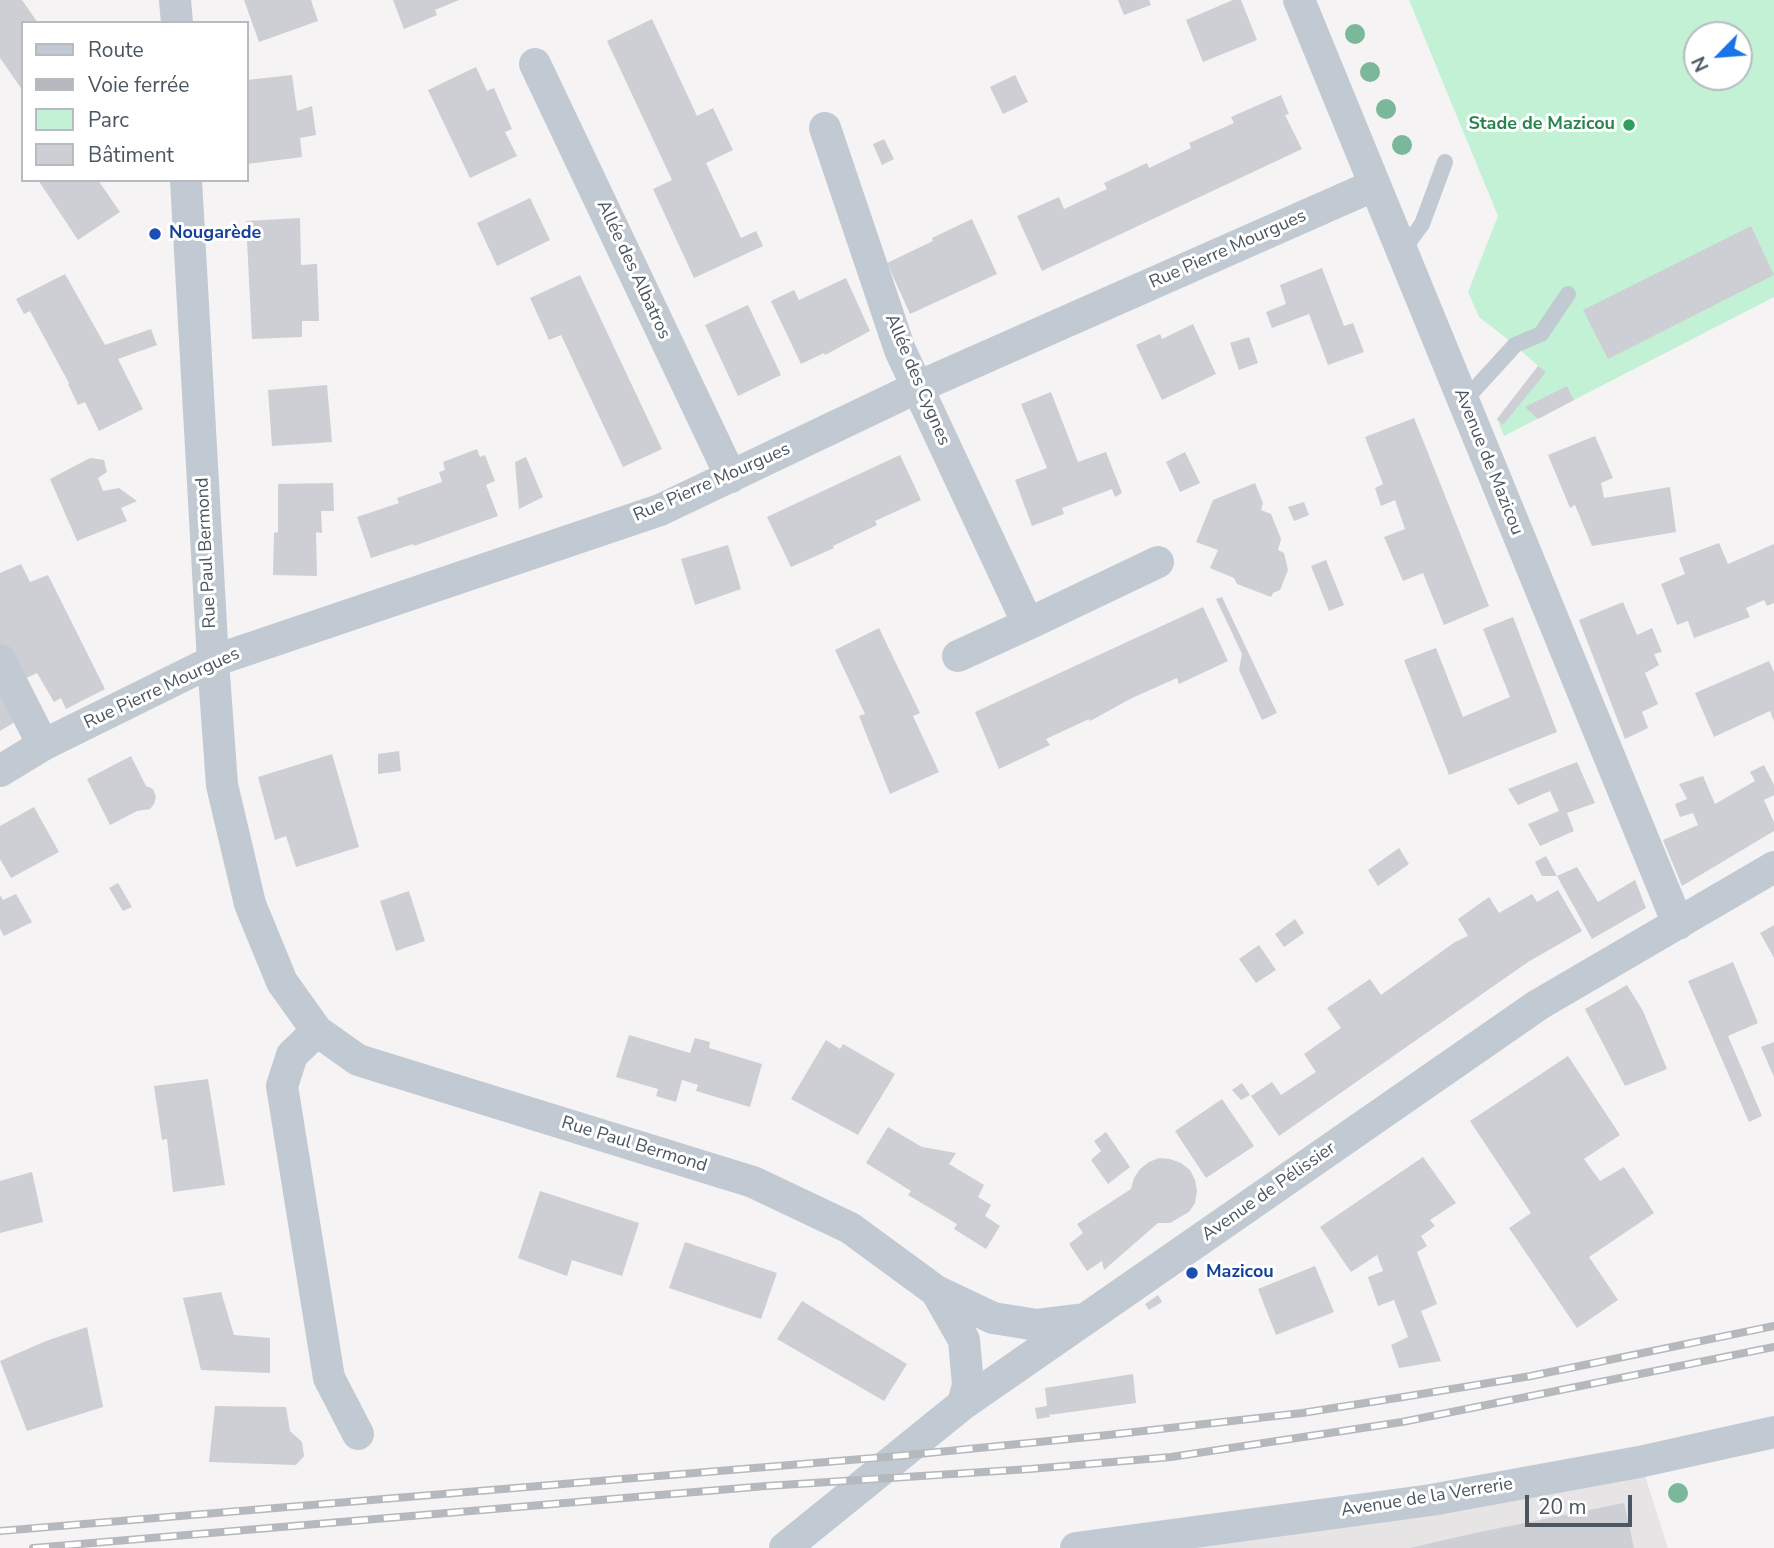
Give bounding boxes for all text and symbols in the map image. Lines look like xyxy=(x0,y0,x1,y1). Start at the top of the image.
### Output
legend xyxy=(21,21,248,182)
north arrow xyxy=(1683,21,1753,91)
text: Route xyxy=(88,36,144,64)
text: N xyxy=(1686,52,1716,76)
text: Voie ferrée xyxy=(88,71,189,99)
text: Parc xyxy=(88,106,129,134)
place label: Stade de Mazicou xyxy=(1468,114,1615,136)
marker: Stade de Mazicou xyxy=(1621,117,1637,133)
text: Bâtiment xyxy=(88,141,174,169)
street label: Allée des Albatros xyxy=(591,197,675,343)
street label: Rue Pierre Mourgues xyxy=(1146,206,1310,294)
place label: Nougarède xyxy=(169,223,261,245)
marker: Nougarède xyxy=(147,226,163,242)
street label: Allée des Cygnes xyxy=(880,311,954,449)
street label: Avenue de Mazicou xyxy=(1449,386,1527,538)
street label: Rue Pierre Mourgues xyxy=(630,439,794,527)
street label: Rue Paul Bermond xyxy=(192,477,222,629)
street label: Rue Pierre Mourgues xyxy=(81,643,243,735)
street label: Rue Paul Bermond xyxy=(559,1113,709,1177)
street label: Avenue de Pélissier xyxy=(1198,1138,1340,1246)
place label: Mazicou xyxy=(1206,1262,1274,1284)
marker: Mazicou xyxy=(1184,1265,1200,1281)
street label: Avenue de la Verrerie xyxy=(1340,1474,1514,1522)
scale bar xyxy=(1529,1482,1636,1526)
text: 20 m xyxy=(1538,1493,1587,1521)

